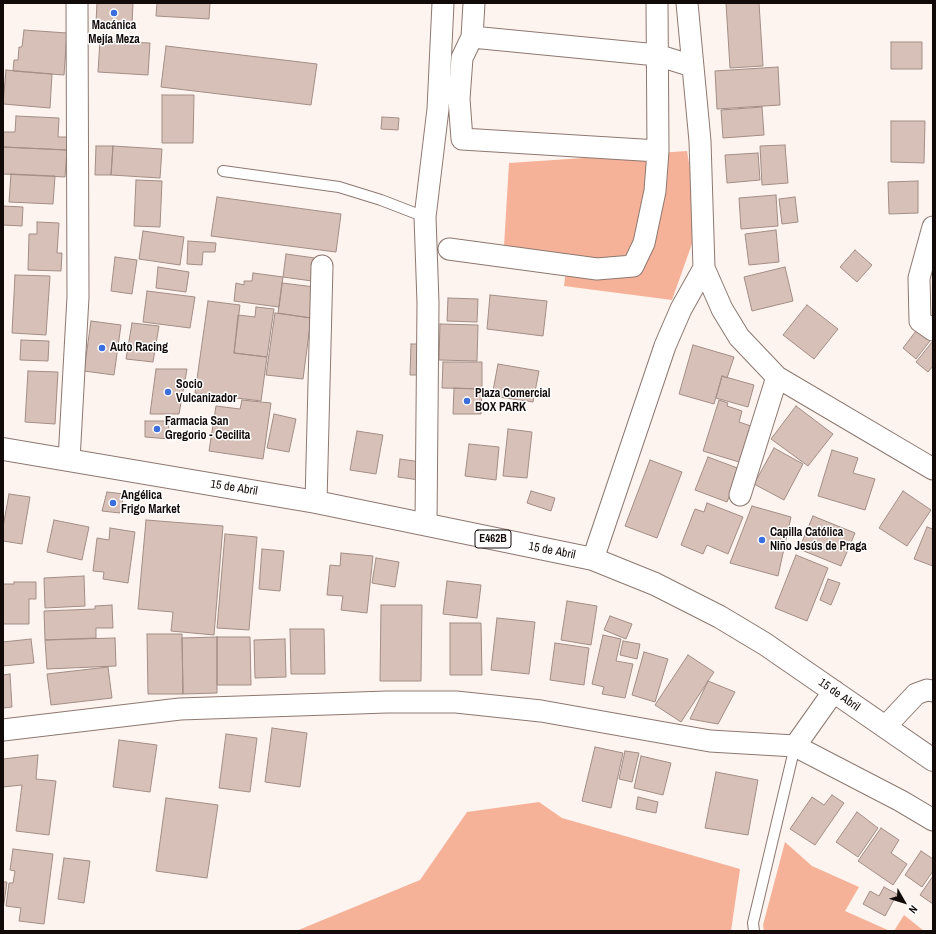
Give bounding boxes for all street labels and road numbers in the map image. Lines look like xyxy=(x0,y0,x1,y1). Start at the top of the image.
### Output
street label: 15 de Abril xyxy=(209,477,259,499)
road number: E462B xyxy=(475,530,511,548)
street label: 15 de Abril xyxy=(527,539,577,563)
street label: 15 de Abril xyxy=(815,675,863,715)

